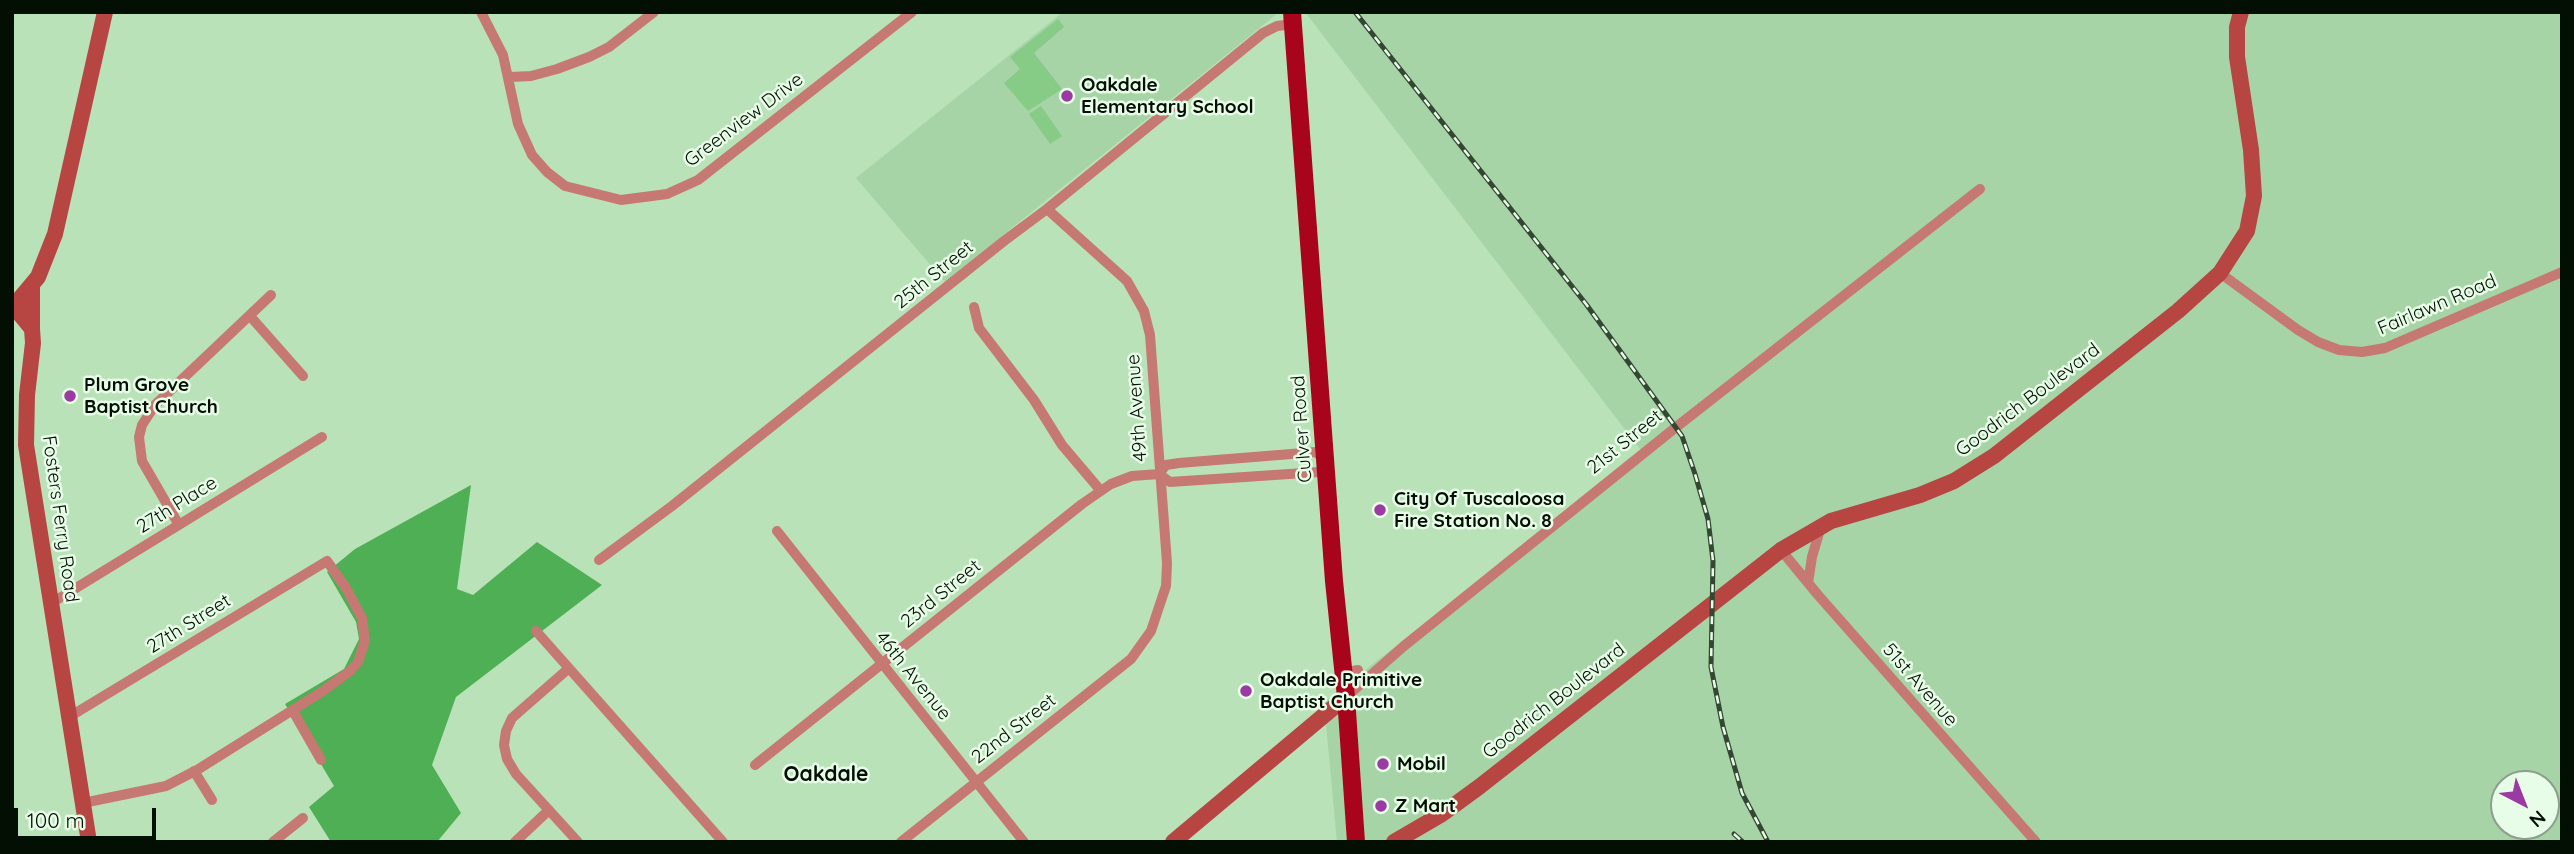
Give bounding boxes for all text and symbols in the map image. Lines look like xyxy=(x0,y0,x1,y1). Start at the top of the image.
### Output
street label: Greenview Drive xyxy=(680,68,808,172)
place label: Oakdale Elementary School xyxy=(1081,74,1254,118)
marker: Oakdale Elementary School xyxy=(1059,88,1075,104)
street label: 25th Street xyxy=(890,236,978,314)
street label: Fairlawn Road xyxy=(2374,270,2500,340)
street label: Goodrich Boulevard xyxy=(1952,338,2104,462)
street label: 49th Avenue xyxy=(1122,354,1152,462)
place label: Plum Grove Baptist Church xyxy=(84,374,218,418)
street label: Culver Road xyxy=(1287,375,1317,483)
marker: Plum Grove Baptist Church xyxy=(62,388,78,404)
street label: 21st Street xyxy=(1583,405,1667,479)
street label: Fosters Ferry Road xyxy=(37,434,83,604)
street label: 27th Place xyxy=(133,471,221,539)
place label: City Of Tuscaloosa Fire Station No. 8 xyxy=(1394,488,1564,532)
marker: City Of Tuscaloosa Fire Station No. 8 xyxy=(1372,502,1388,518)
street label: 23rd Street xyxy=(897,555,985,633)
street label: 27th Street xyxy=(143,589,235,659)
street label: 46th Avenue xyxy=(870,627,956,725)
street label: Goodrich Boulevard xyxy=(1478,638,1630,764)
street label: 51st Avenue xyxy=(1878,639,1962,731)
place label: Oakdale Primitive Baptist Church xyxy=(1260,669,1422,713)
marker: Oakdale Primitive Baptist Church xyxy=(1238,683,1254,699)
street label: 22nd Street xyxy=(967,689,1061,769)
place label: Mobil xyxy=(1397,753,1446,775)
marker: Mobil xyxy=(1375,756,1391,772)
district label: Oakdale xyxy=(784,762,868,788)
north arrow xyxy=(2490,770,2560,840)
scale bar xyxy=(18,794,159,838)
place label: Z Mart xyxy=(1395,795,1456,817)
marker: Z Mart xyxy=(1373,798,1389,814)
text: N xyxy=(2524,806,2551,833)
text: 100 m xyxy=(27,807,85,833)

